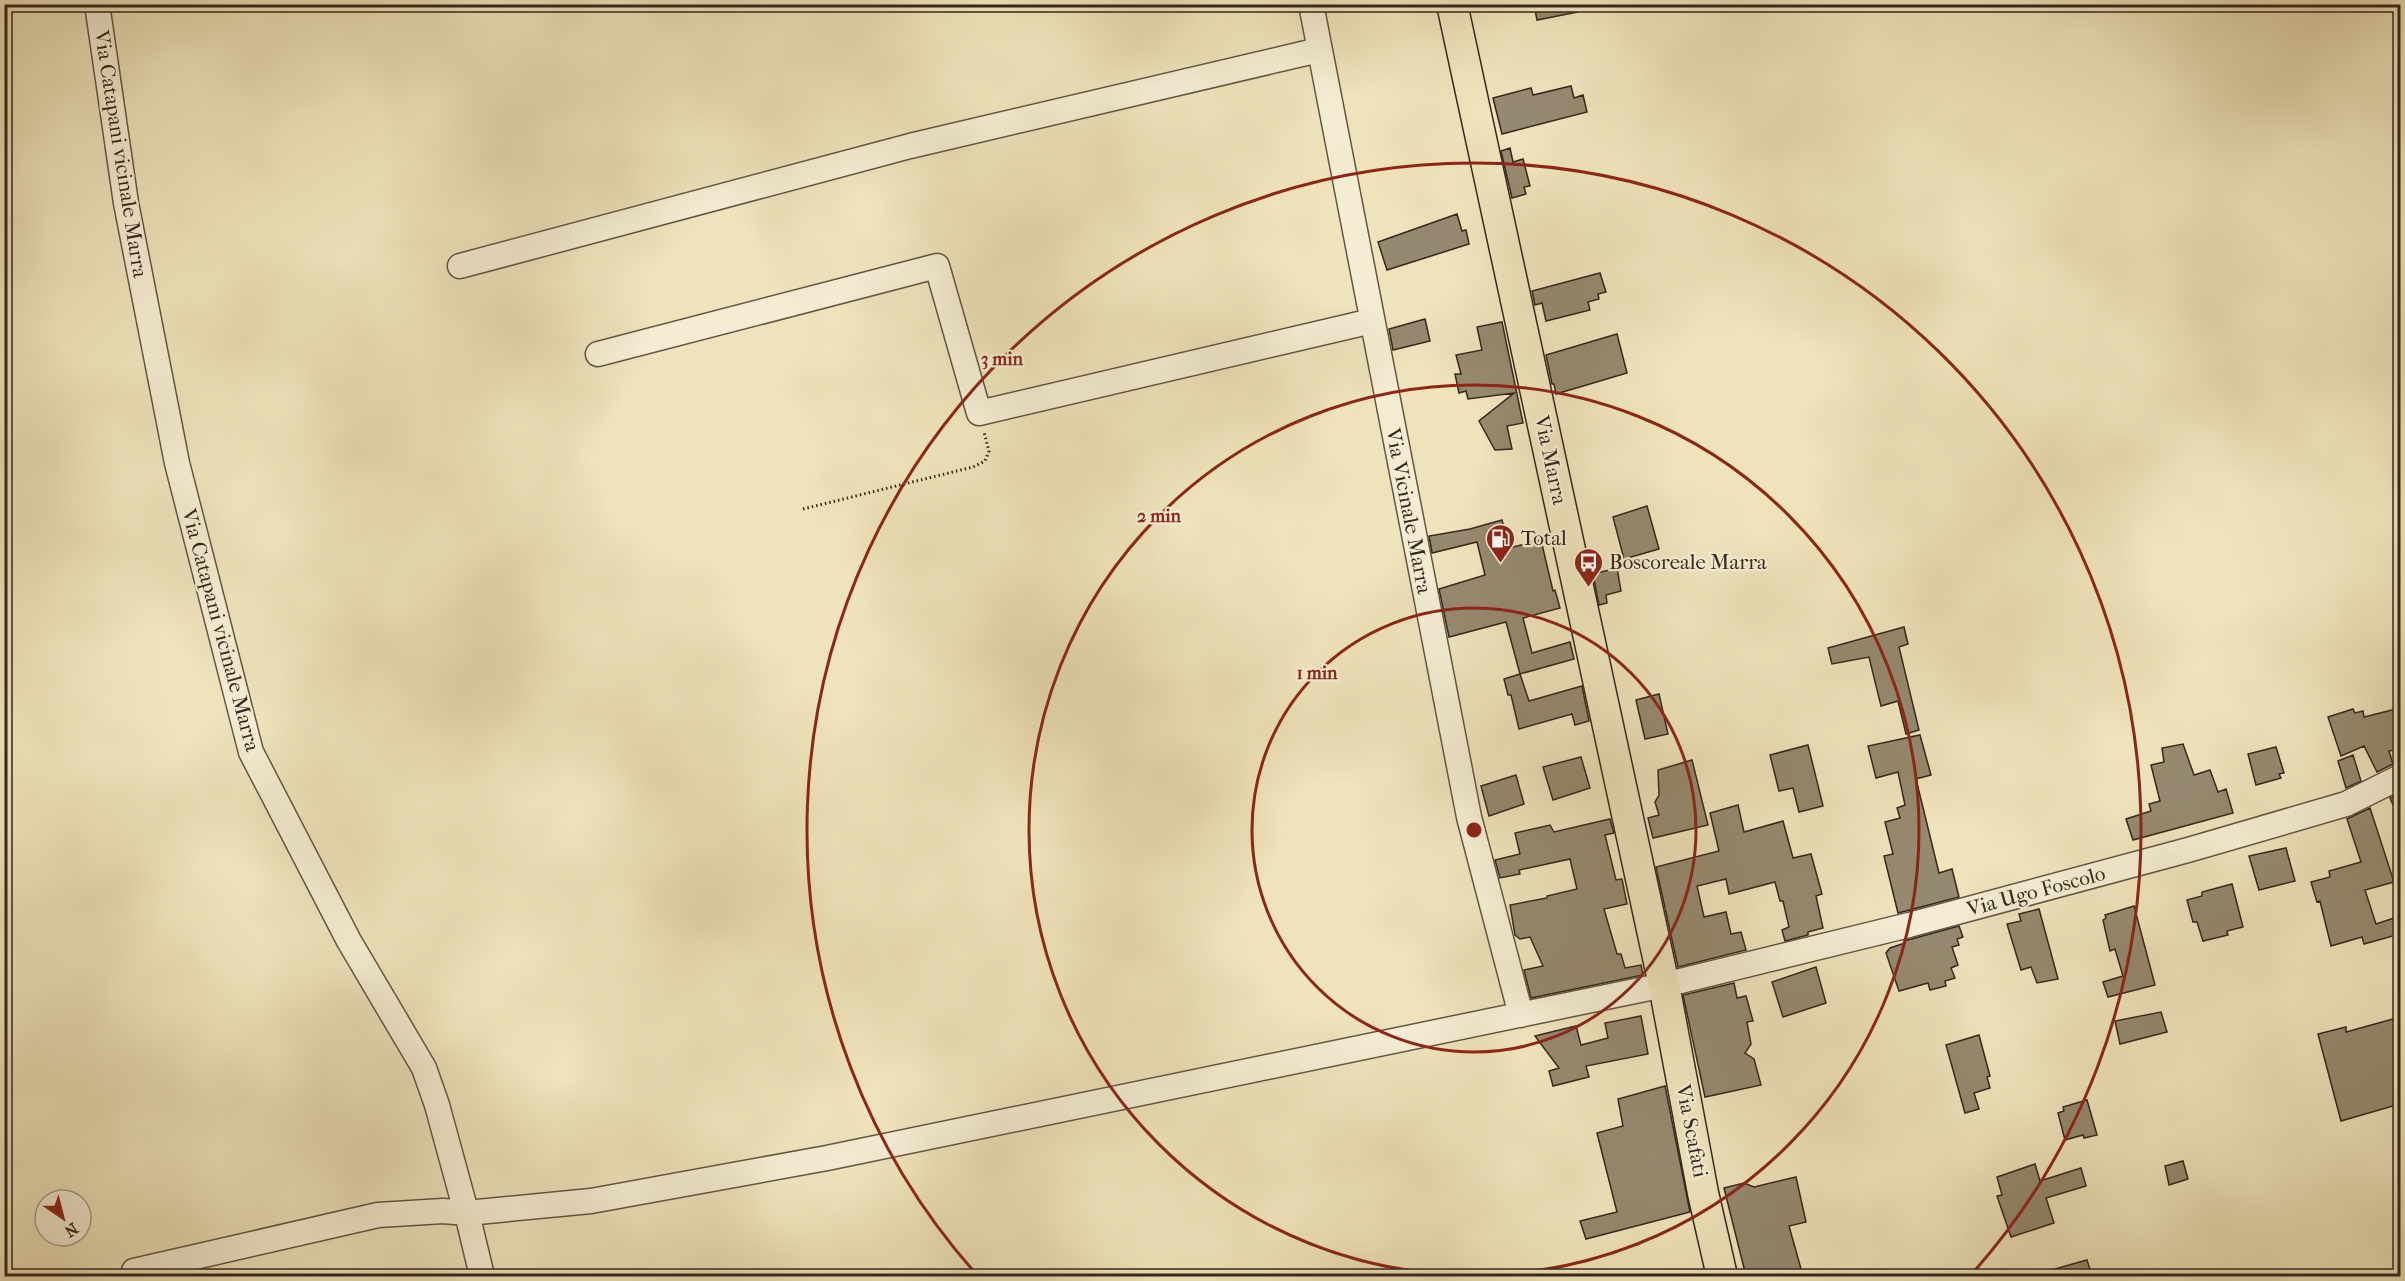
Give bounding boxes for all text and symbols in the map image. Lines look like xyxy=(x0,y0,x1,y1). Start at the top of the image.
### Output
street label: Via Catapani vicinale Marra xyxy=(89,28,152,280)
text: 3 min xyxy=(981,349,1024,370)
street label: Via Marra xyxy=(1530,412,1572,507)
street label: Via Vicinale Marra xyxy=(1381,425,1437,596)
street label: Via Catapani vicinale Marra xyxy=(177,505,265,754)
text: 2 min xyxy=(1137,506,1181,527)
fuel station icon: Total xyxy=(1484,522,1516,564)
place label: Total xyxy=(1521,526,1567,550)
bus stop icon: Boscoreale Marra xyxy=(1572,546,1604,588)
place label: Boscoreale Marra xyxy=(1609,550,1767,574)
text: 1 min xyxy=(1296,663,1338,684)
centre of rings xyxy=(1464,820,1484,840)
street label: Via Ugo Foscolo xyxy=(1963,861,2108,921)
street label: Via Scafati xyxy=(1671,1081,1713,1180)
north arrow xyxy=(33,1188,93,1248)
text: N xyxy=(60,1219,82,1242)

